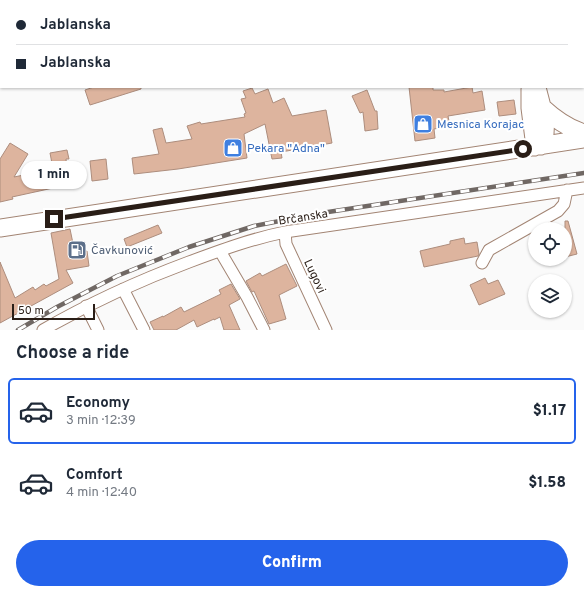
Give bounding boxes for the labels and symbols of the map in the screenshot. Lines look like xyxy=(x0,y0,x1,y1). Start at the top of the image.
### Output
shop icon: Mesnica Korajac xyxy=(412,113,434,135)
place label: Mesnica Korajac xyxy=(437,117,524,133)
shop icon: Pekara "Adna" xyxy=(222,137,244,159)
route start xyxy=(514,140,532,158)
place label: Pekara "Adna" xyxy=(247,141,325,157)
callout: 1 min xyxy=(21,161,87,189)
street label: Brčanska xyxy=(277,206,329,230)
route end xyxy=(45,210,63,228)
fuel station icon: Čavkunović xyxy=(66,239,88,261)
place label: Čavkunović xyxy=(91,243,153,259)
street label: Lugovi xyxy=(299,257,329,296)
scale bar xyxy=(12,302,95,321)

